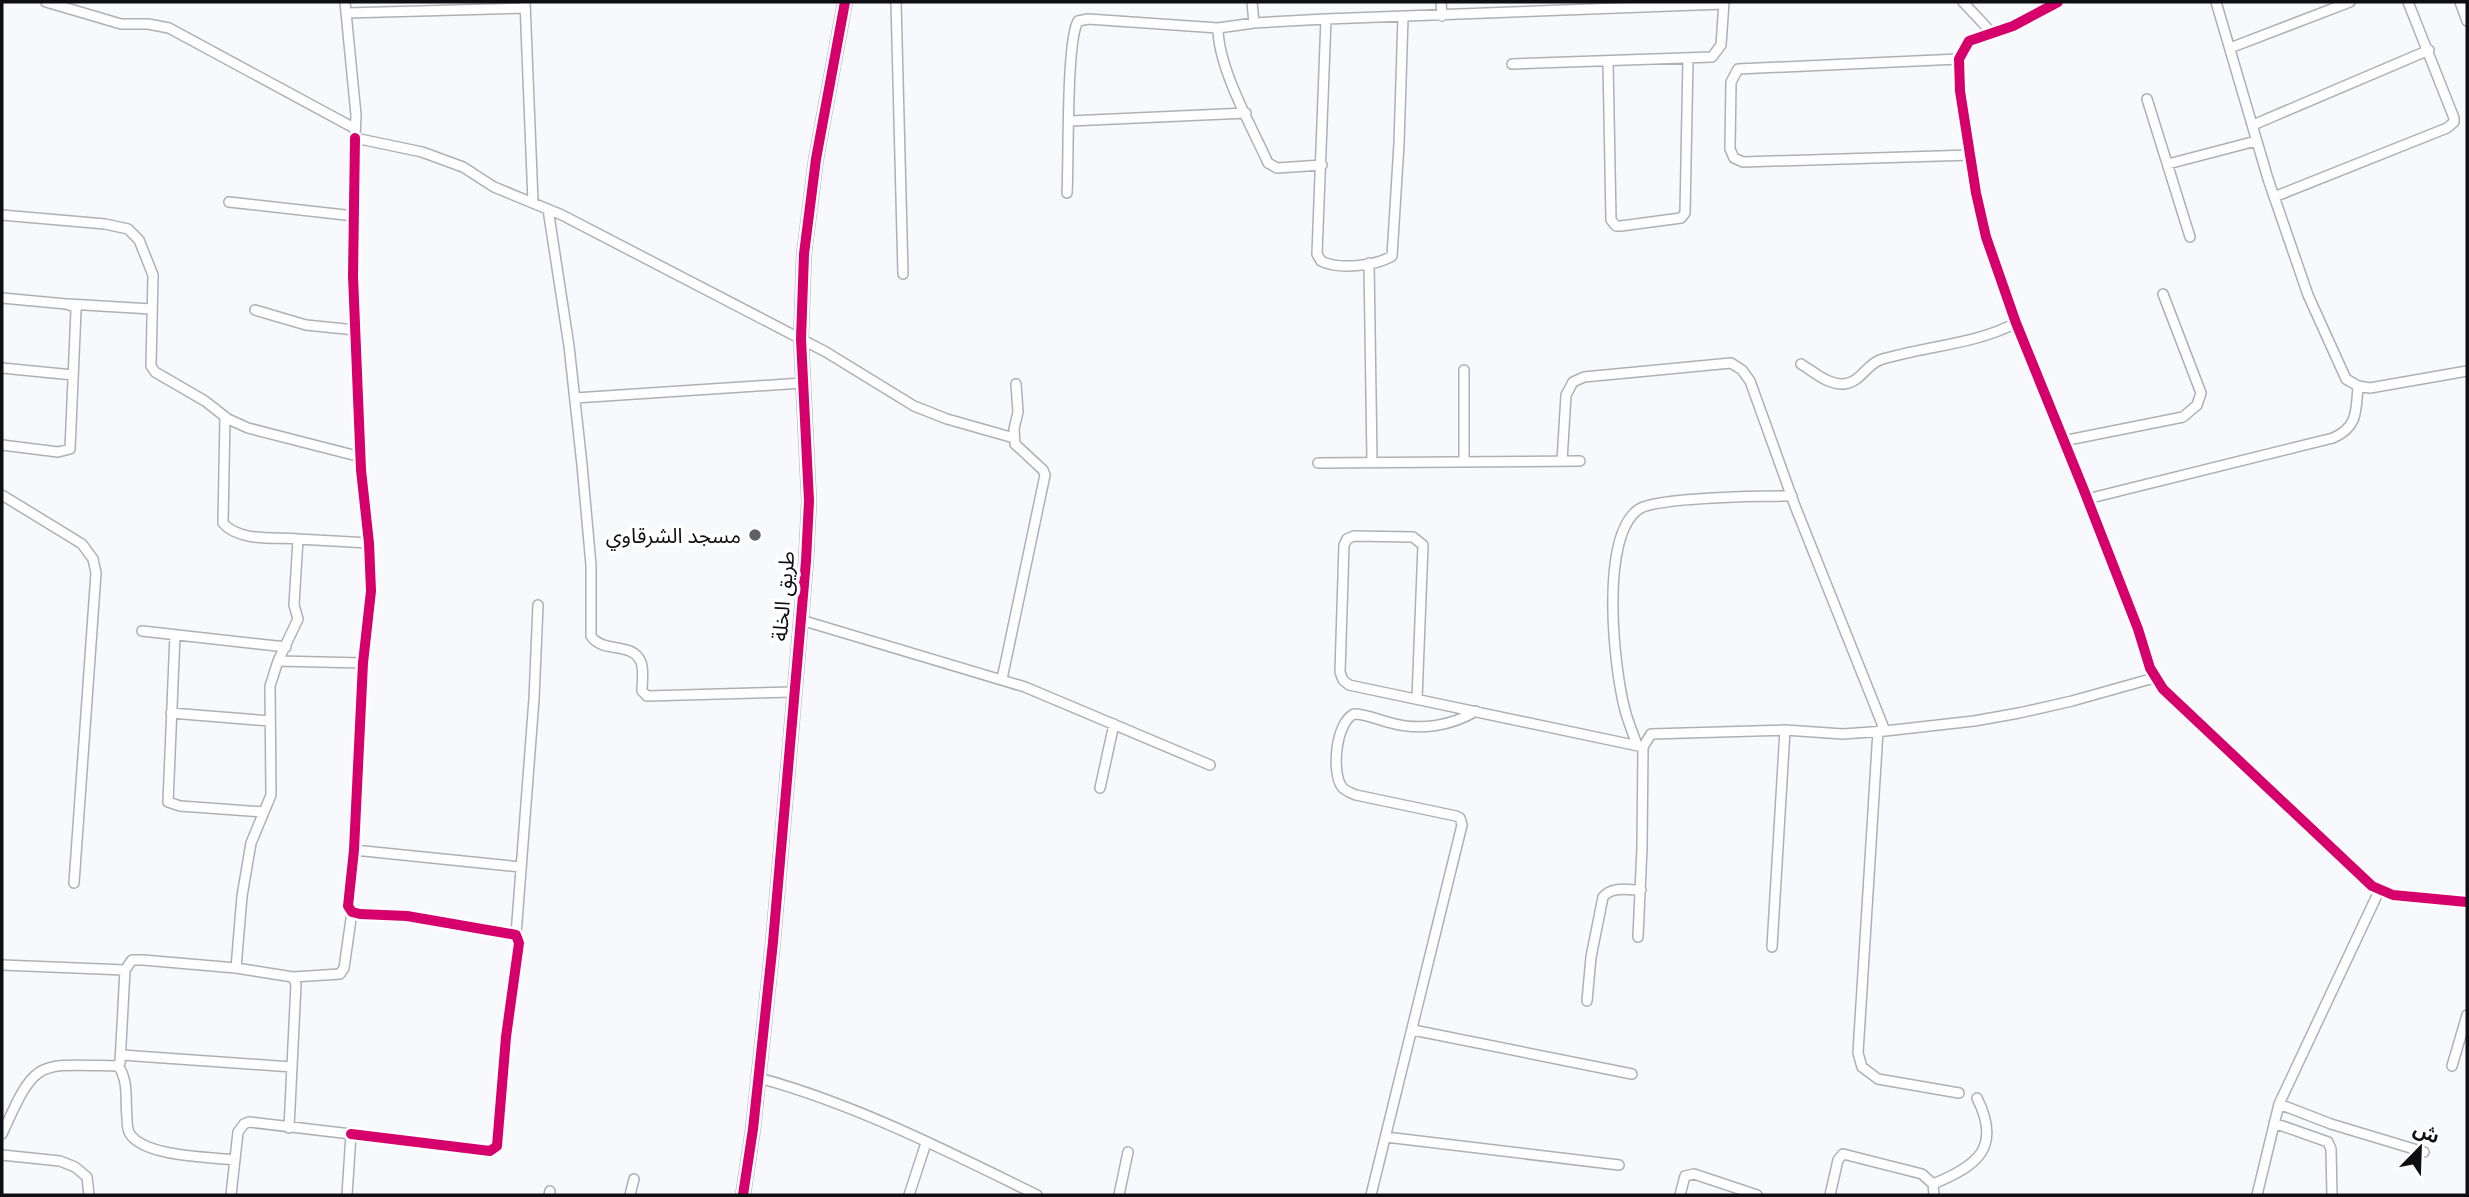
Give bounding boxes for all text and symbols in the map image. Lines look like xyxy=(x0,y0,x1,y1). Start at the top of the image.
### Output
place label: مسجد الشرقاوي xyxy=(606,523,741,551)
marker: مسجد الشرقاوي xyxy=(747,527,763,543)
street label: طريق الخلة xyxy=(767,550,800,642)
north arrow xyxy=(2385,1113,2455,1183)
text: ش xyxy=(2410,1117,2443,1148)

